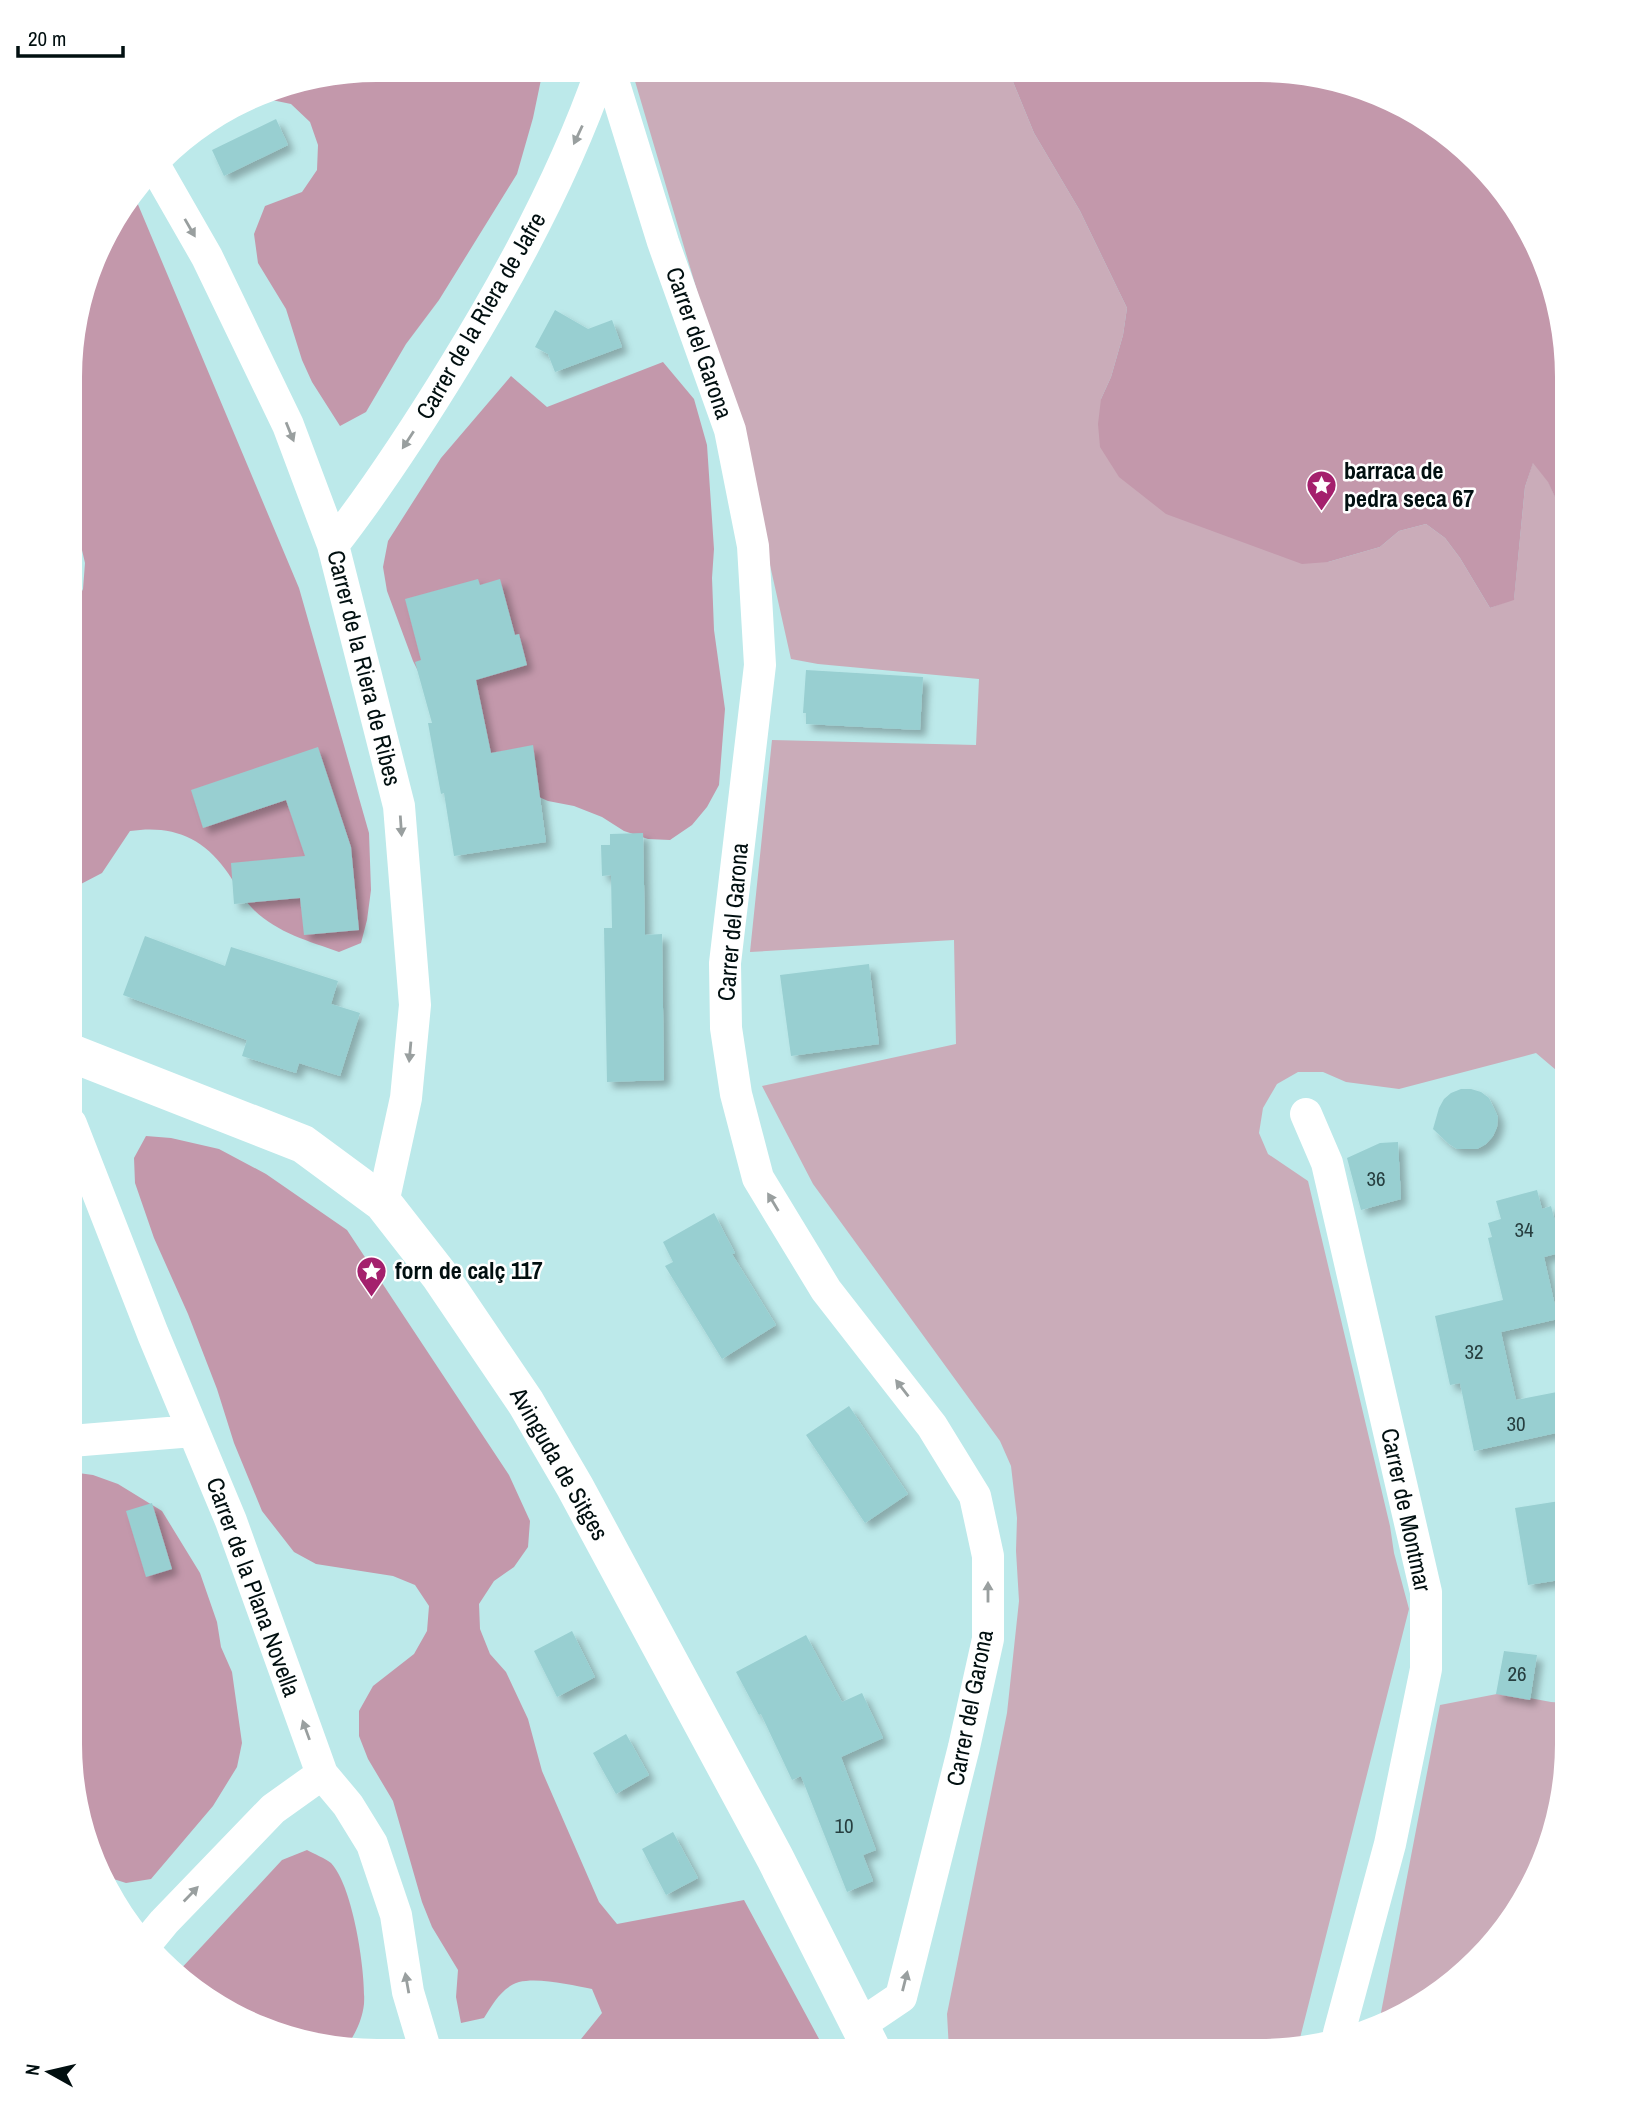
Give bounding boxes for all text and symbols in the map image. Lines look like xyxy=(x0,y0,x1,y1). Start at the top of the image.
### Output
scale bar xyxy=(18,14,122,58)
text: 20 m xyxy=(28,24,66,53)
one-way arrow xyxy=(572,124,583,145)
street label: Carrer de la Riera de Jafre xyxy=(408,206,553,425)
one-way arrow xyxy=(184,218,196,237)
street label: Carrer del Garona xyxy=(659,262,741,423)
one-way arrow xyxy=(285,421,296,442)
one-way arrow xyxy=(402,431,415,450)
place label: barraca de pedra seca 67 xyxy=(1344,454,1474,514)
place icon: barraca de pedra seca 67 xyxy=(1304,468,1338,512)
street label: Carrer de la Riera de Ribes xyxy=(320,547,410,789)
one-way arrow xyxy=(396,815,407,837)
street label: Carrer del Garona xyxy=(709,841,755,1002)
one-way arrow xyxy=(404,1042,415,1064)
house number: 36 xyxy=(1366,1164,1386,1193)
one-way arrow xyxy=(766,1192,779,1211)
house number: 34 xyxy=(1514,1215,1534,1244)
place icon: forn de calç 117 xyxy=(355,1254,389,1298)
place label: forn de calç 117 xyxy=(395,1254,543,1286)
house number: 32 xyxy=(1464,1337,1484,1366)
one-way arrow xyxy=(896,1379,910,1397)
street label: Avinguda de Sitges xyxy=(503,1380,617,1546)
house number: 30 xyxy=(1506,1409,1526,1438)
street label: Carrer de Montmar xyxy=(1374,1425,1440,1595)
street label: Carrer de la Plana Novella xyxy=(199,1473,308,1701)
one-way arrow xyxy=(982,1581,994,1603)
street label: Carrer del Garona xyxy=(938,1627,1000,1789)
house number: 26 xyxy=(1507,1659,1527,1688)
one-way arrow xyxy=(300,1720,311,1741)
house number: 10 xyxy=(834,1811,854,1840)
one-way arrow xyxy=(182,1886,199,1903)
one-way arrow xyxy=(900,1970,911,1992)
one-way arrow xyxy=(401,1972,412,1994)
north arrow xyxy=(14,2037,84,2107)
text: N xyxy=(19,2062,46,2077)

